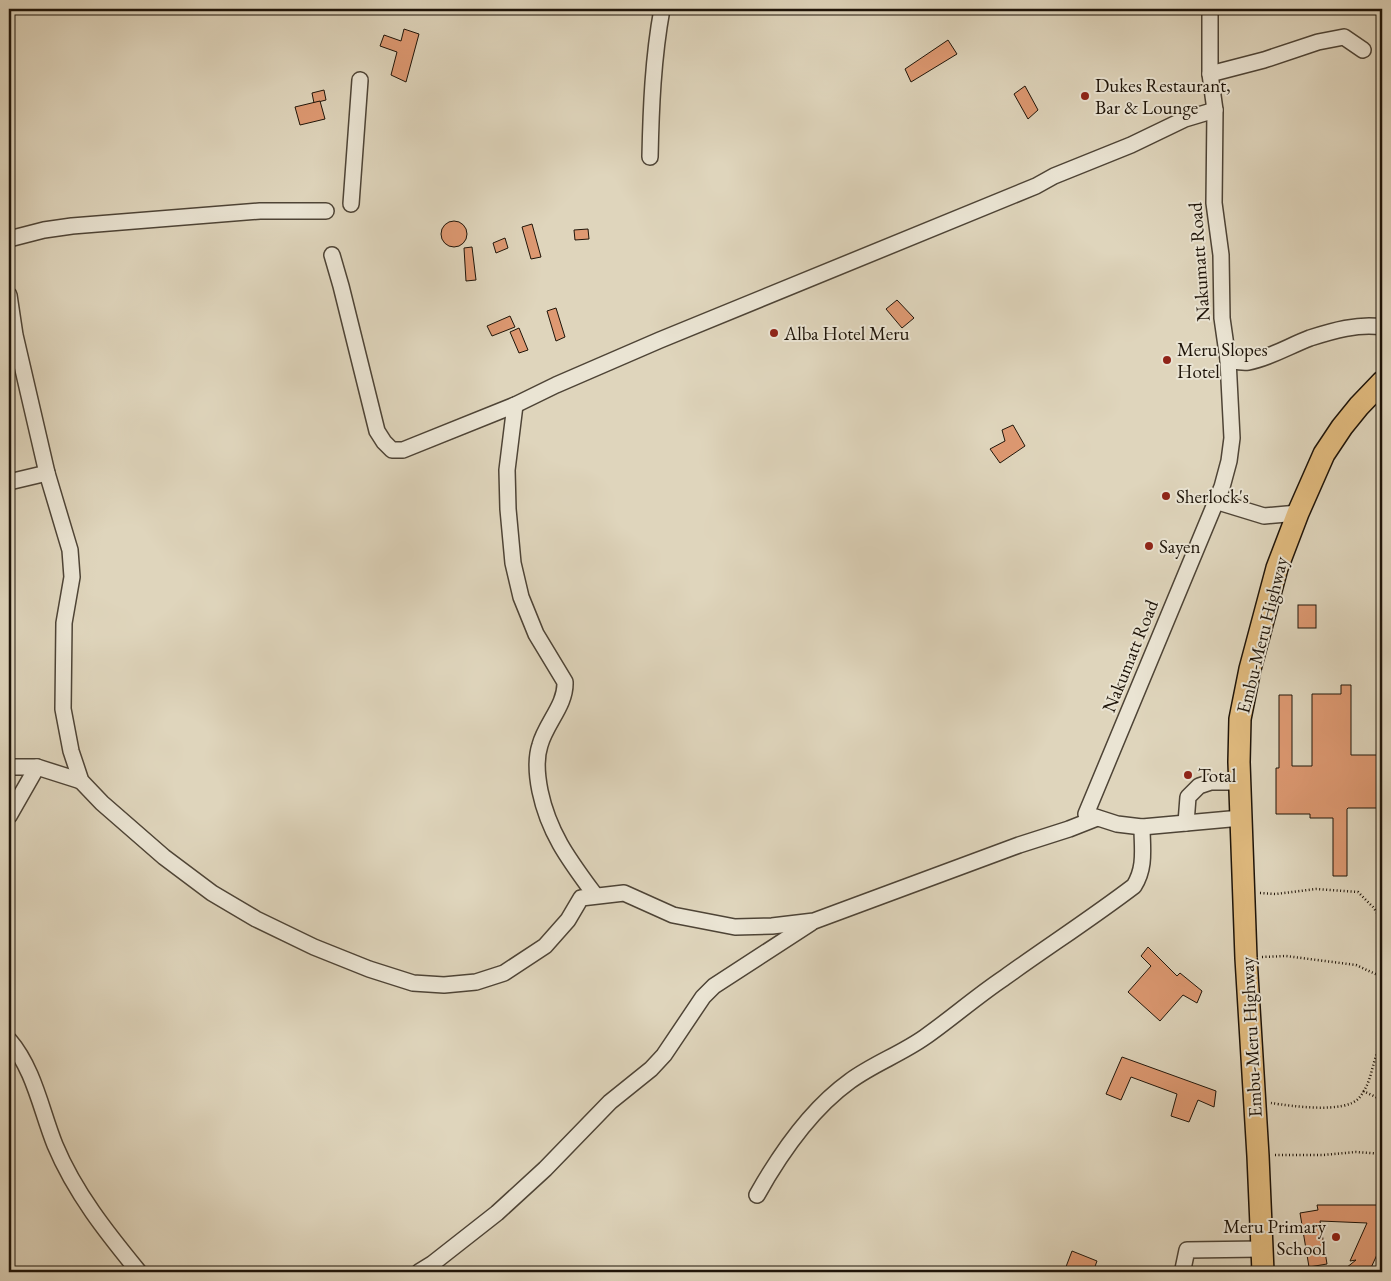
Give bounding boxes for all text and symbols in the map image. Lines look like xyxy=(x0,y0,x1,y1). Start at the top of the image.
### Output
place label: Dukes Restaurant, Bar & Lounge xyxy=(1095,73,1231,120)
marker: Dukes Restaurant, Bar & Lounge xyxy=(1079,90,1091,102)
street label: Nakumatt Road xyxy=(1182,201,1216,322)
place label: Alba Hotel Meru xyxy=(783,321,910,346)
marker: Alba Hotel Meru xyxy=(768,327,780,339)
place label: Meru Slopes Hotel xyxy=(1177,337,1268,384)
marker: Meru Slopes Hotel xyxy=(1161,354,1173,366)
place label: Sherlock's xyxy=(1176,484,1249,509)
marker: Sherlock's xyxy=(1160,490,1172,502)
place label: Sayen xyxy=(1159,534,1201,559)
marker: Sayen xyxy=(1143,540,1155,552)
street label: Embu-Meru Highway xyxy=(1230,553,1294,716)
street label: Nakumatt Road xyxy=(1096,596,1164,716)
place label: Total xyxy=(1198,763,1237,788)
marker: Total xyxy=(1182,769,1194,781)
street label: Embu-Meru Highway xyxy=(1234,955,1268,1118)
place label: Meru Primary School xyxy=(1223,1214,1327,1261)
marker: Meru Primary School xyxy=(1330,1231,1342,1243)

